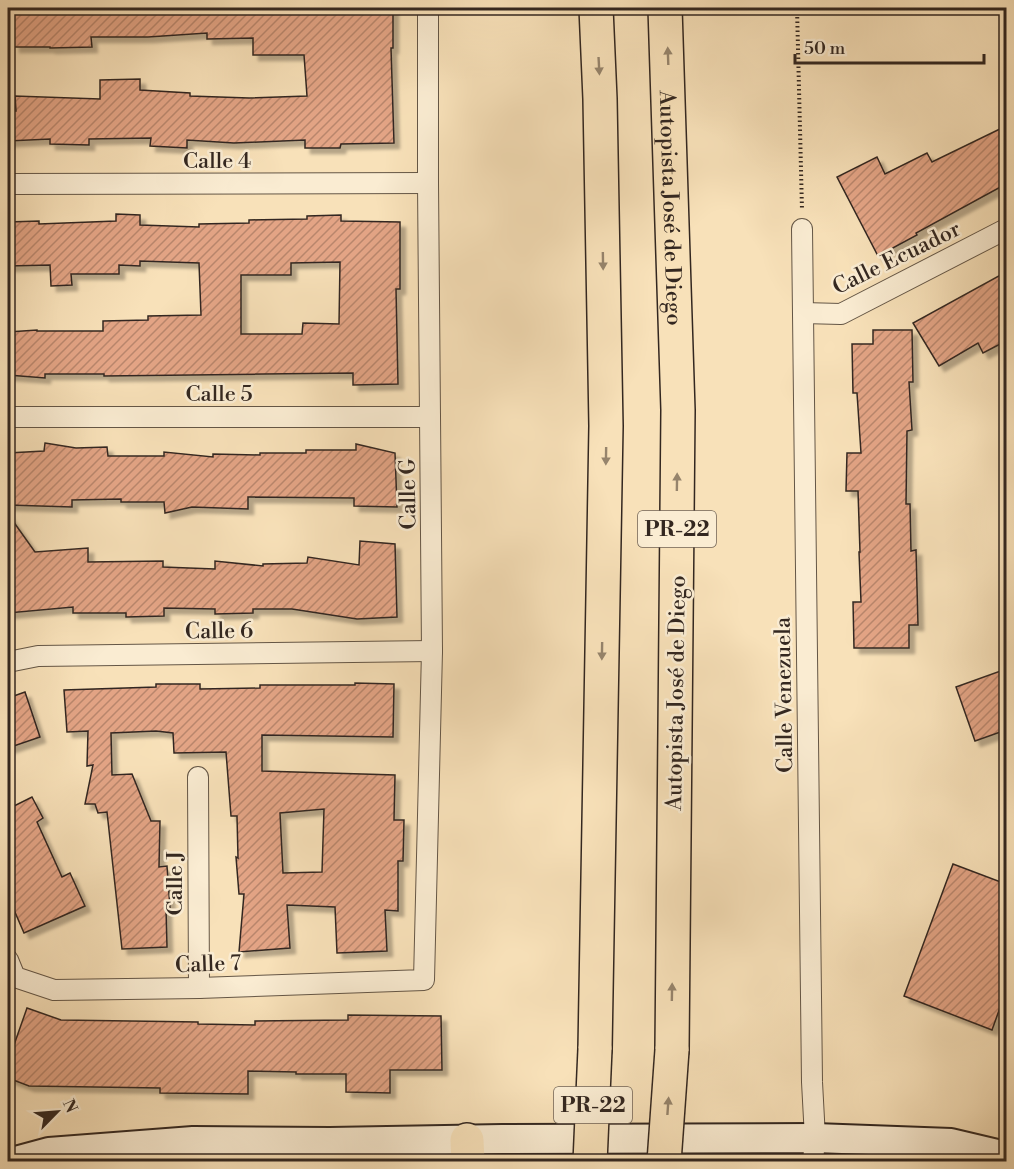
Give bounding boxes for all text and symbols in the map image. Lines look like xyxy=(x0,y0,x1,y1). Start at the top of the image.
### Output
scale bar xyxy=(795,27,984,65)
text: 50 m xyxy=(804,37,846,60)
one-way arrow xyxy=(663,47,672,66)
one-way arrow xyxy=(594,56,603,75)
street label: Autopista José de Diego xyxy=(653,89,687,326)
street label: Calle 4 xyxy=(183,148,251,175)
street label: Calle Ecuador xyxy=(828,216,965,301)
one-way arrow xyxy=(598,251,608,270)
street label: Calle 5 xyxy=(185,381,253,408)
one-way arrow xyxy=(601,446,611,465)
street label: Calle G xyxy=(394,458,423,530)
one-way arrow xyxy=(673,472,682,491)
road number: PR-22 xyxy=(638,511,716,547)
street label: Autopista José de Diego xyxy=(661,575,692,812)
street label: Calle Venezuela xyxy=(770,616,799,773)
street label: Calle 6 xyxy=(185,617,253,646)
one-way arrow xyxy=(598,641,607,660)
street label: Calle J xyxy=(162,850,189,916)
street label: Calle 7 xyxy=(175,950,242,979)
one-way arrow xyxy=(667,982,677,1001)
north arrow xyxy=(27,1082,87,1142)
road number: PR-22 xyxy=(554,1087,632,1123)
text: N xyxy=(58,1096,82,1116)
one-way arrow xyxy=(663,1096,672,1115)

